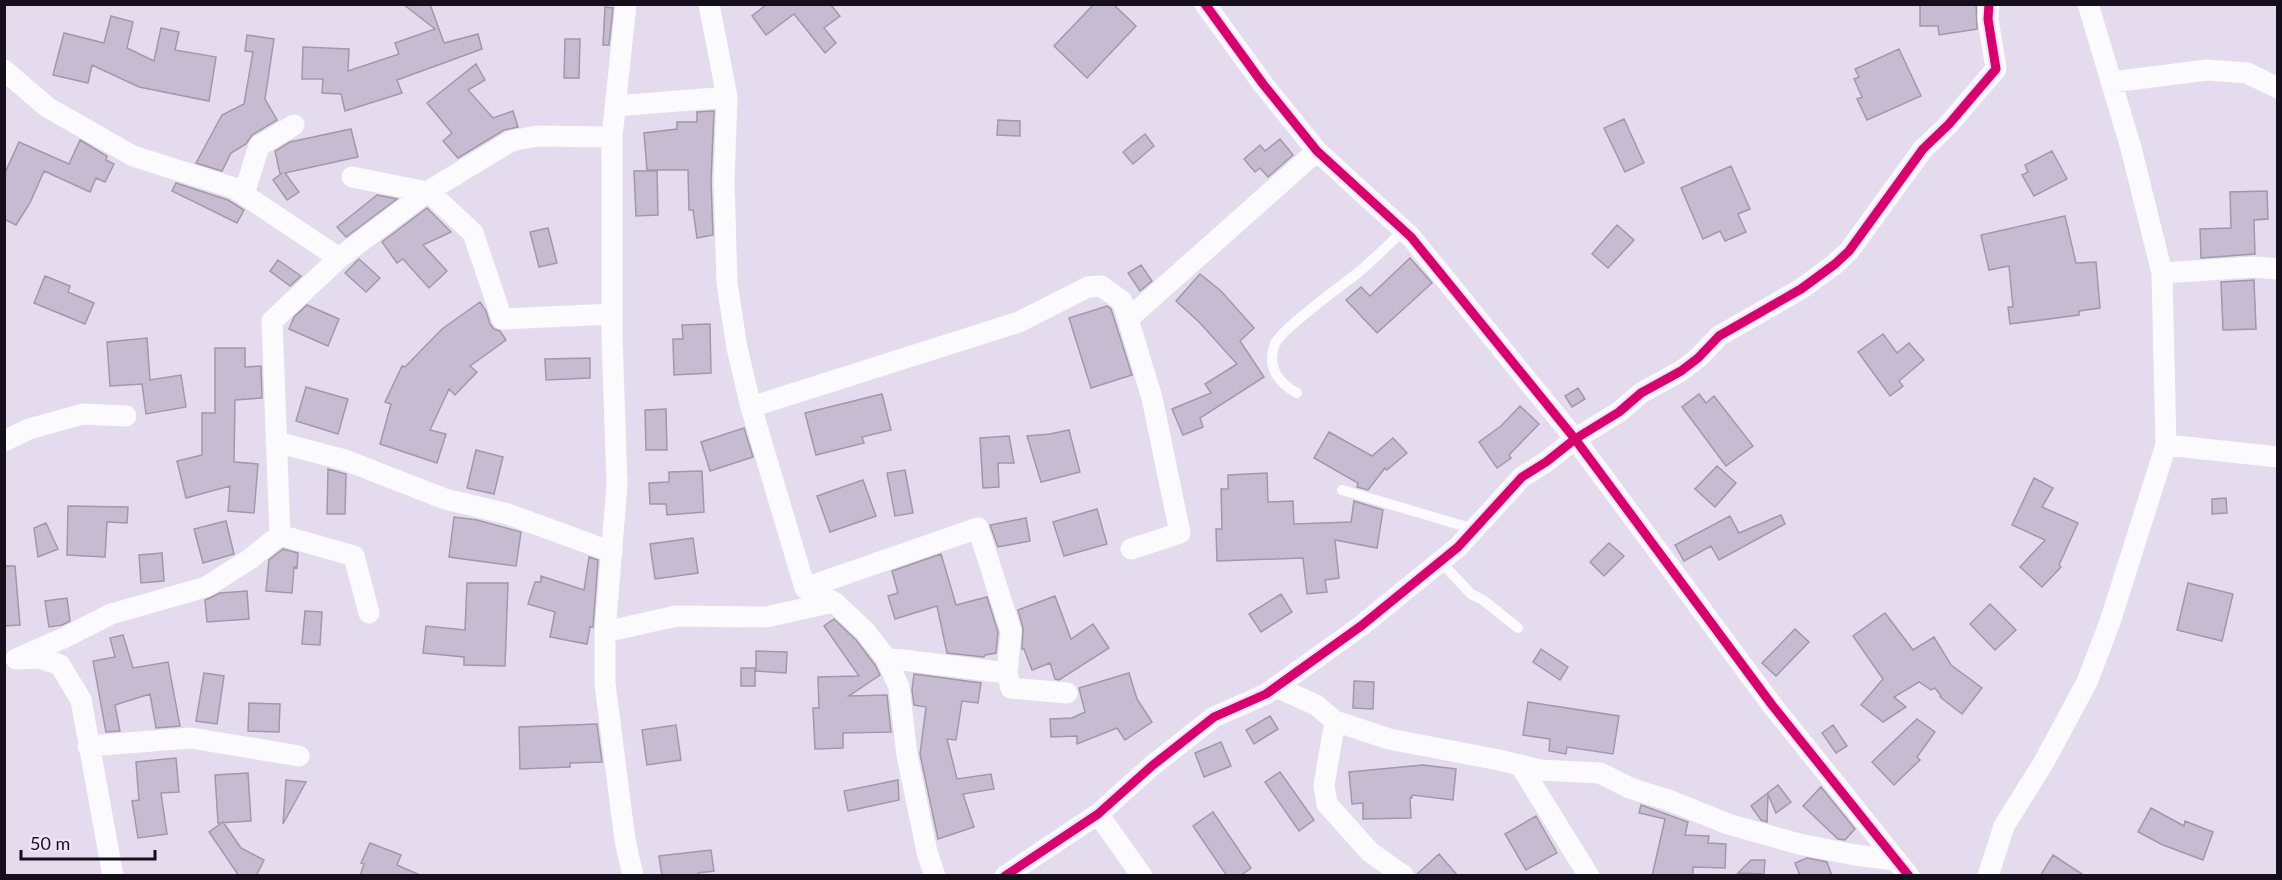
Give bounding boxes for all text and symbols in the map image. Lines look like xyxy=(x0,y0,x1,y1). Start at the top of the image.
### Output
scale bar xyxy=(21,823,154,861)
text: 50 m xyxy=(30,832,70,854)

